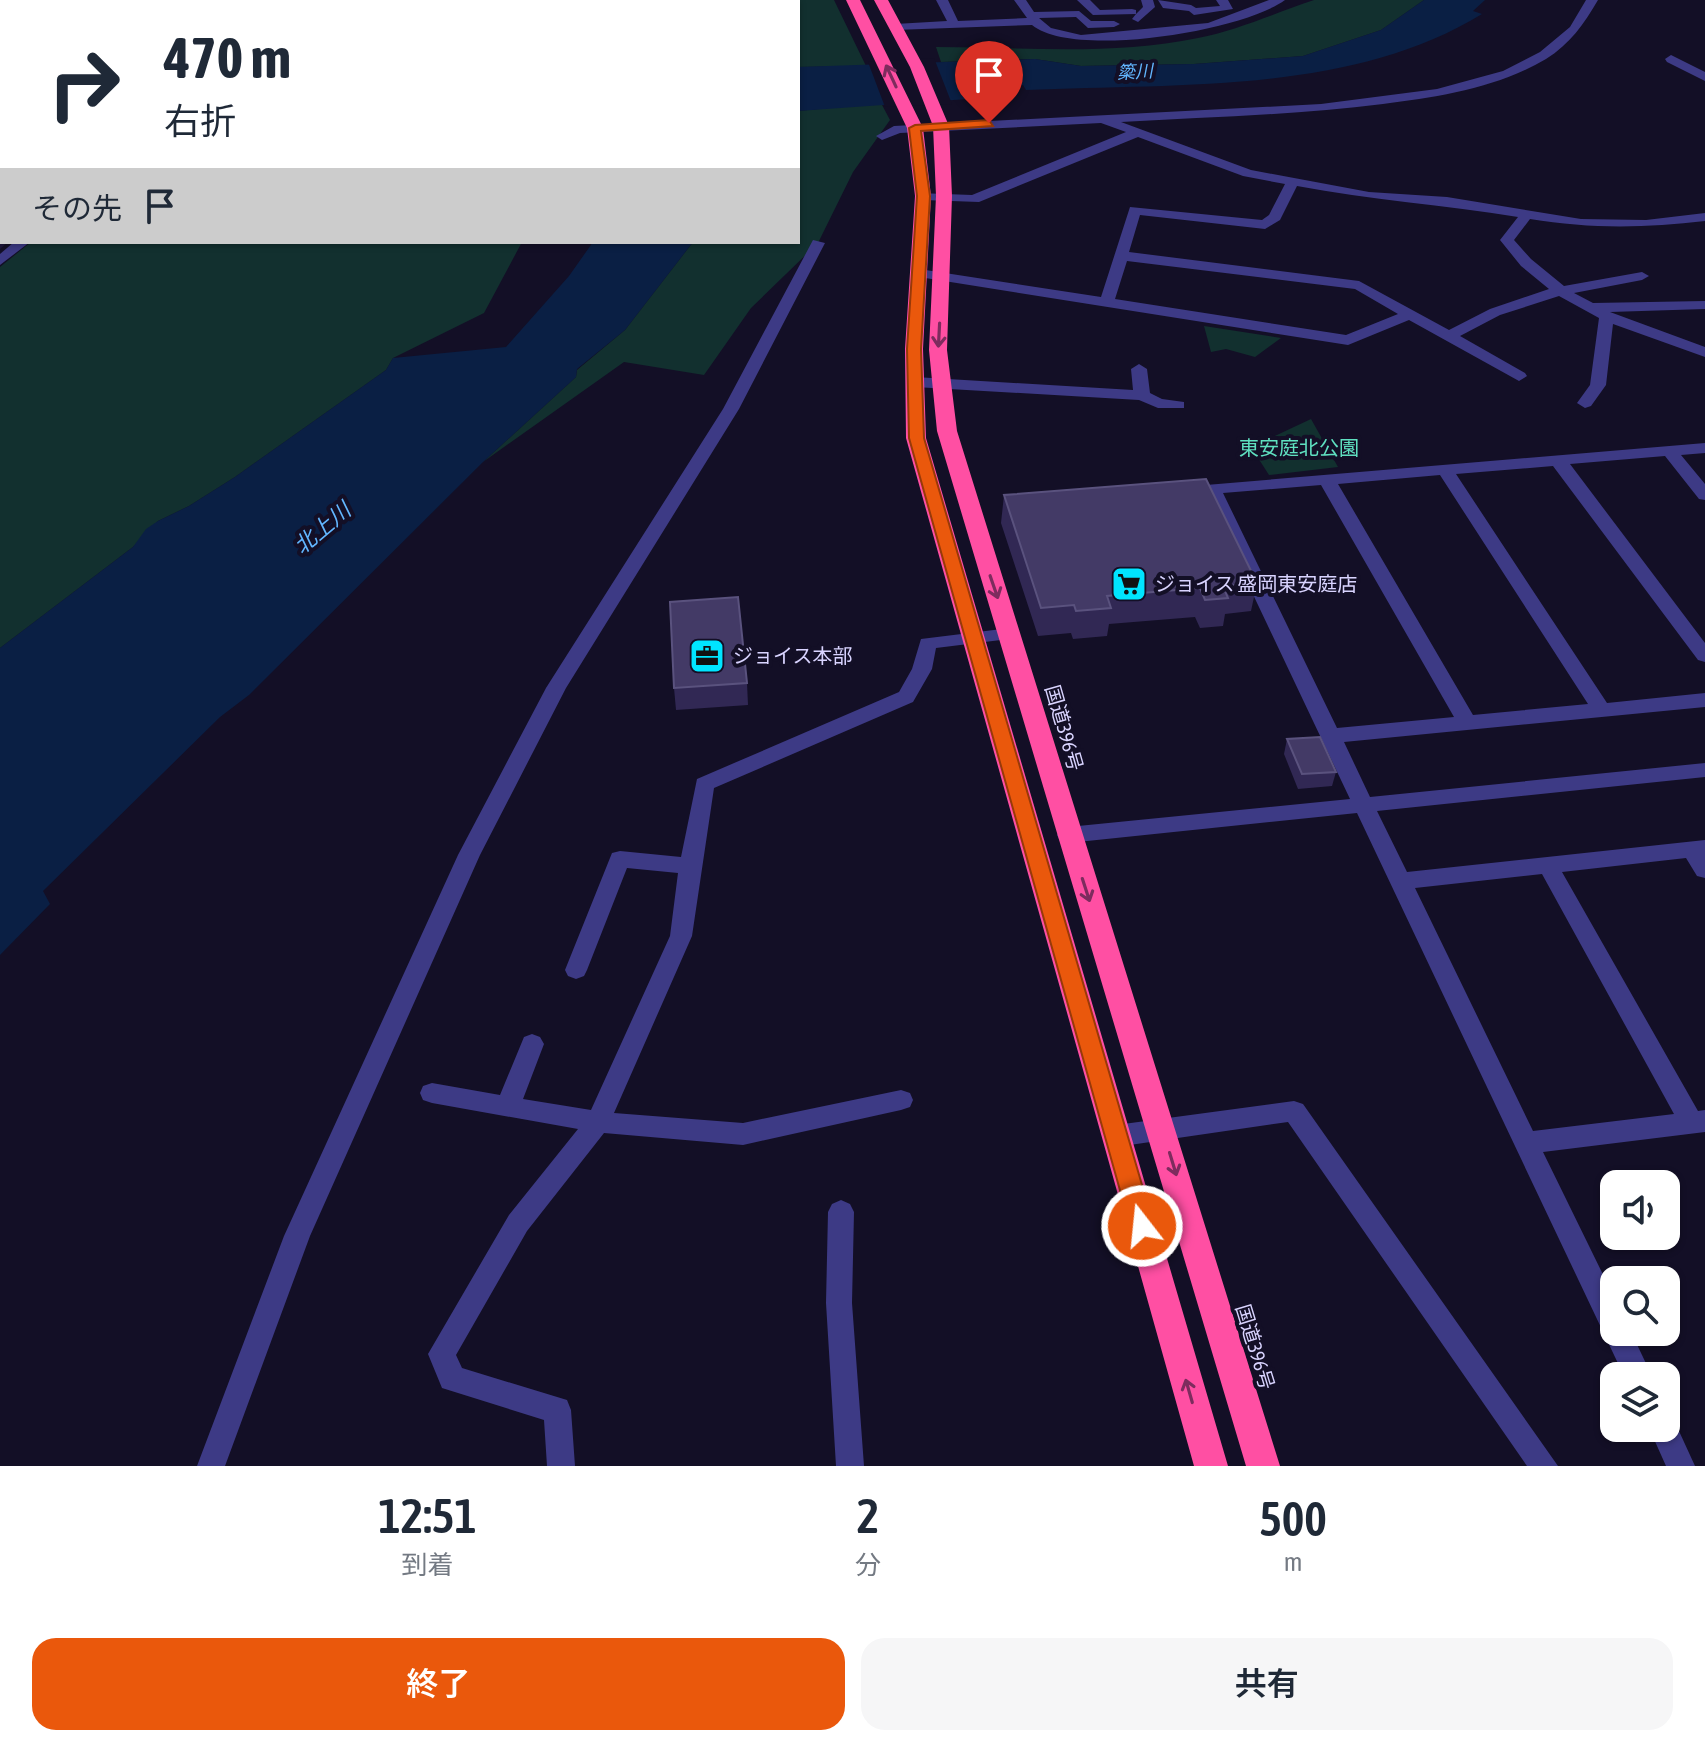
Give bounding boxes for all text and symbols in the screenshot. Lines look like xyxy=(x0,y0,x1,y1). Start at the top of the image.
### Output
text: 470 m xyxy=(164,26,291,90)
icon: right xyxy=(32,32,136,136)
pin xyxy=(955,41,1023,123)
icon: arrive xyxy=(967,53,1011,97)
water label: 簗川 xyxy=(1116,60,1155,83)
one-way arrow xyxy=(883,64,898,88)
text: 右折 xyxy=(164,100,236,142)
icon: arrive xyxy=(138,184,182,228)
text: その先 xyxy=(32,191,122,225)
one-way arrow xyxy=(932,321,947,348)
park label: 東安庭北公園 xyxy=(1239,436,1359,459)
water label: 北上川 xyxy=(288,496,357,559)
supermarket icon: ジョイス 盛岡東安庭店 xyxy=(1110,565,1148,603)
place label: ジョイス 盛岡東安庭店 xyxy=(1155,572,1357,595)
one-way arrow xyxy=(988,574,1003,599)
office icon: ジョイス本部 xyxy=(688,637,726,675)
place label: ジョイス本部 xyxy=(733,644,852,667)
street label: 国道396号 xyxy=(1041,682,1088,773)
one-way arrow xyxy=(1079,877,1094,902)
one-way arrow xyxy=(1166,1151,1181,1177)
map controls xyxy=(1600,1170,1680,1442)
button: sound xyxy=(1600,1170,1680,1250)
position arrow xyxy=(1100,1184,1184,1268)
button: search xyxy=(1600,1266,1680,1346)
street label: 国道396号 xyxy=(1232,1301,1279,1392)
button: layers xyxy=(1600,1362,1680,1442)
one-way arrow xyxy=(1181,1379,1195,1404)
text: 12:51 xyxy=(378,1488,477,1543)
text: 2 xyxy=(857,1488,879,1543)
text: 500 xyxy=(1259,1491,1327,1546)
text: m xyxy=(1284,1547,1302,1577)
text: 到着 xyxy=(402,1550,454,1580)
text: 分 xyxy=(855,1550,881,1580)
button: 終了 xyxy=(32,1638,845,1730)
button: 共有 xyxy=(861,1638,1673,1730)

